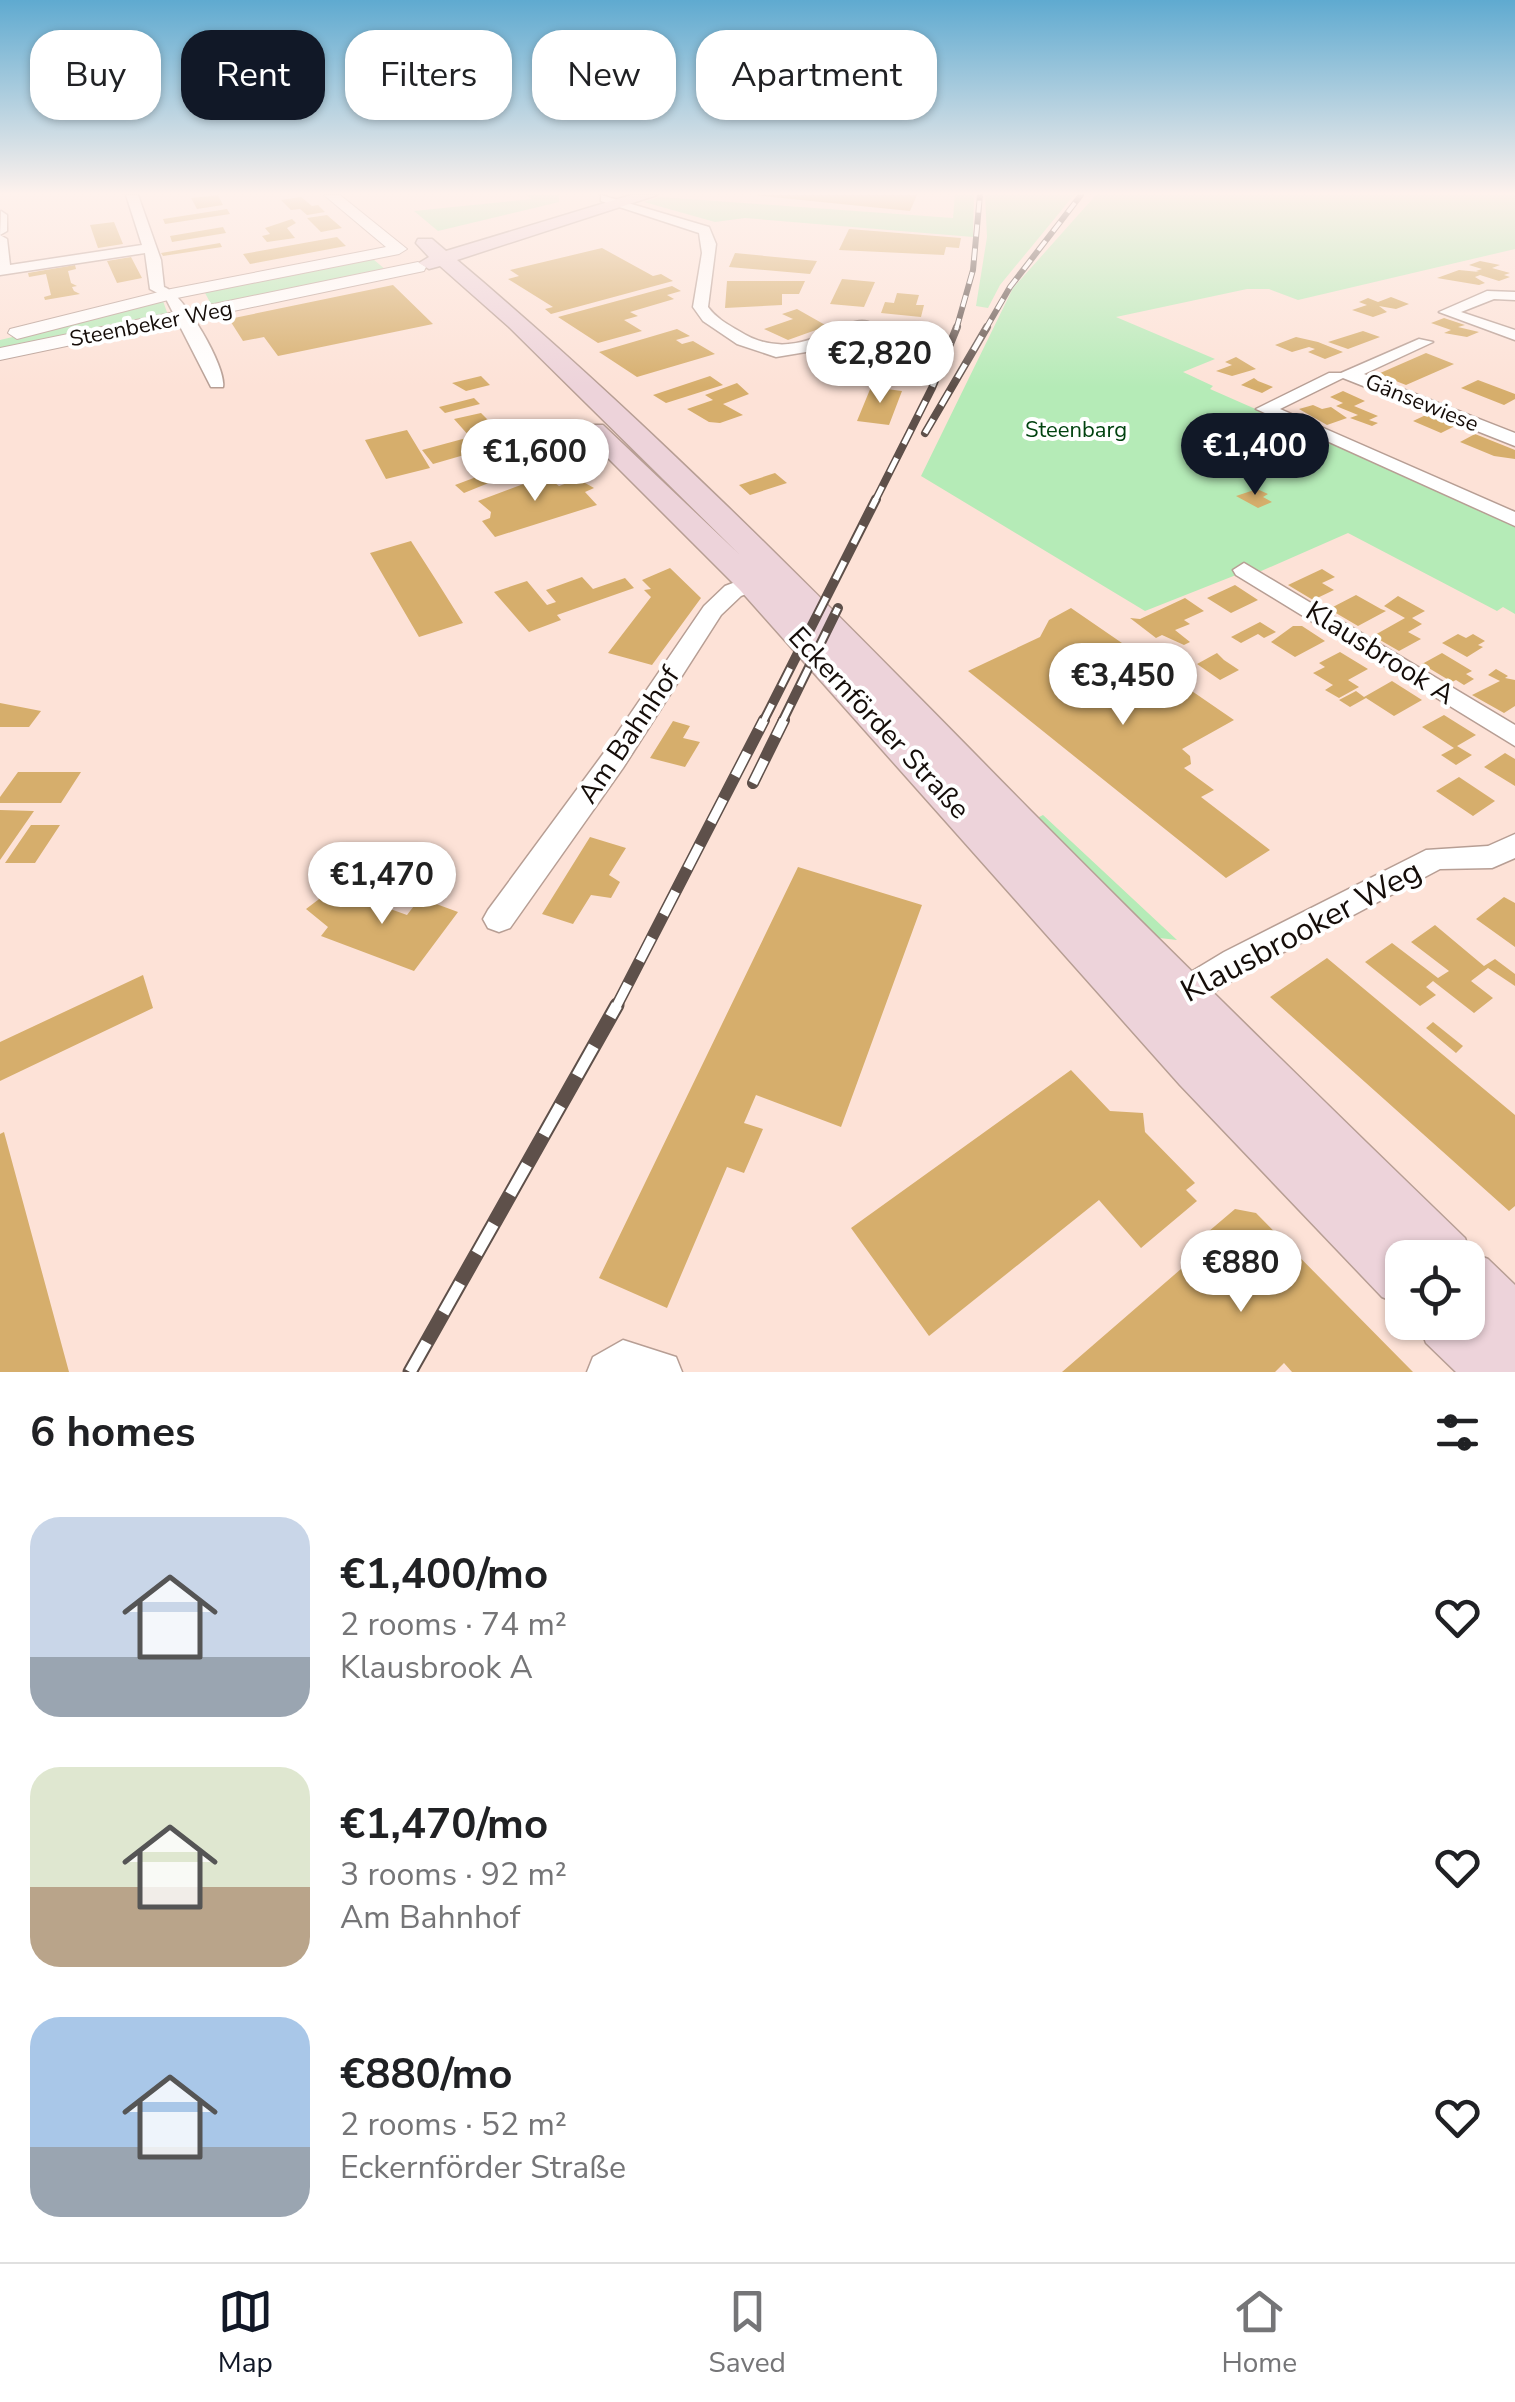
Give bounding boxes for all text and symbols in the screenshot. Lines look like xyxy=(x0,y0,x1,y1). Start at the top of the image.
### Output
chip: Buy xyxy=(30,30,161,120)
chip: Rent xyxy=(181,30,325,120)
chip: Filters xyxy=(345,30,512,120)
chip: New xyxy=(532,30,676,120)
chip: Apartment xyxy=(696,30,937,120)
street label: Steenbeker Weg xyxy=(67,294,235,354)
pin: €2,820 xyxy=(799,321,961,406)
text: €2,820 xyxy=(828,332,932,375)
street label: Gänsewiese xyxy=(1361,367,1483,439)
pin: €1,400 xyxy=(1174,413,1336,498)
park label: Steenbarg xyxy=(1025,415,1127,445)
pin: €1,600 xyxy=(454,419,616,504)
text: €1,400 xyxy=(1203,424,1307,467)
text: €1,600 xyxy=(483,430,587,473)
street label: Klausbrook A xyxy=(1298,592,1462,714)
street label: Eckernförder Straße xyxy=(780,619,978,827)
pin: €3,450 xyxy=(1042,643,1204,728)
text: €3,450 xyxy=(1071,654,1175,697)
street label: Am Bahnhof xyxy=(569,658,689,811)
pin: €1,470 xyxy=(301,842,463,927)
street label: Klausbrooker Weg xyxy=(1173,849,1429,1013)
text: €1,470 xyxy=(330,853,434,896)
pin: €880 xyxy=(1182,1230,1300,1315)
map controls xyxy=(1385,1240,1485,1340)
button: locate xyxy=(1385,1240,1485,1340)
text: €880 xyxy=(1203,1241,1279,1284)
text: 6 homes xyxy=(30,1404,195,1461)
icon: filters xyxy=(1430,1405,1485,1460)
text: €1,400/mo xyxy=(340,1546,548,1603)
icon: home xyxy=(110,1557,230,1677)
icon: heart xyxy=(1430,1590,1485,1645)
text: 2 rooms · 74 m² xyxy=(340,1603,567,1646)
text: Klausbrook A xyxy=(340,1646,533,1689)
text: €1,470/mo xyxy=(340,1796,548,1853)
icon: home xyxy=(110,1807,230,1927)
icon: heart xyxy=(1430,1840,1485,1895)
text: 3 rooms · 92 m² xyxy=(340,1853,567,1896)
text: Am Bahnhof xyxy=(340,1896,520,1939)
text: €880/mo xyxy=(340,2046,512,2103)
icon: home xyxy=(110,2057,230,2177)
icon: heart xyxy=(1430,2090,1485,2145)
text: 2 rooms · 52 m² xyxy=(340,2103,567,2146)
text: Eckernförder Straße xyxy=(340,2146,626,2189)
tab: Map xyxy=(218,2284,273,2382)
tab: Saved xyxy=(709,2284,786,2382)
tab: Home xyxy=(1221,2284,1297,2382)

